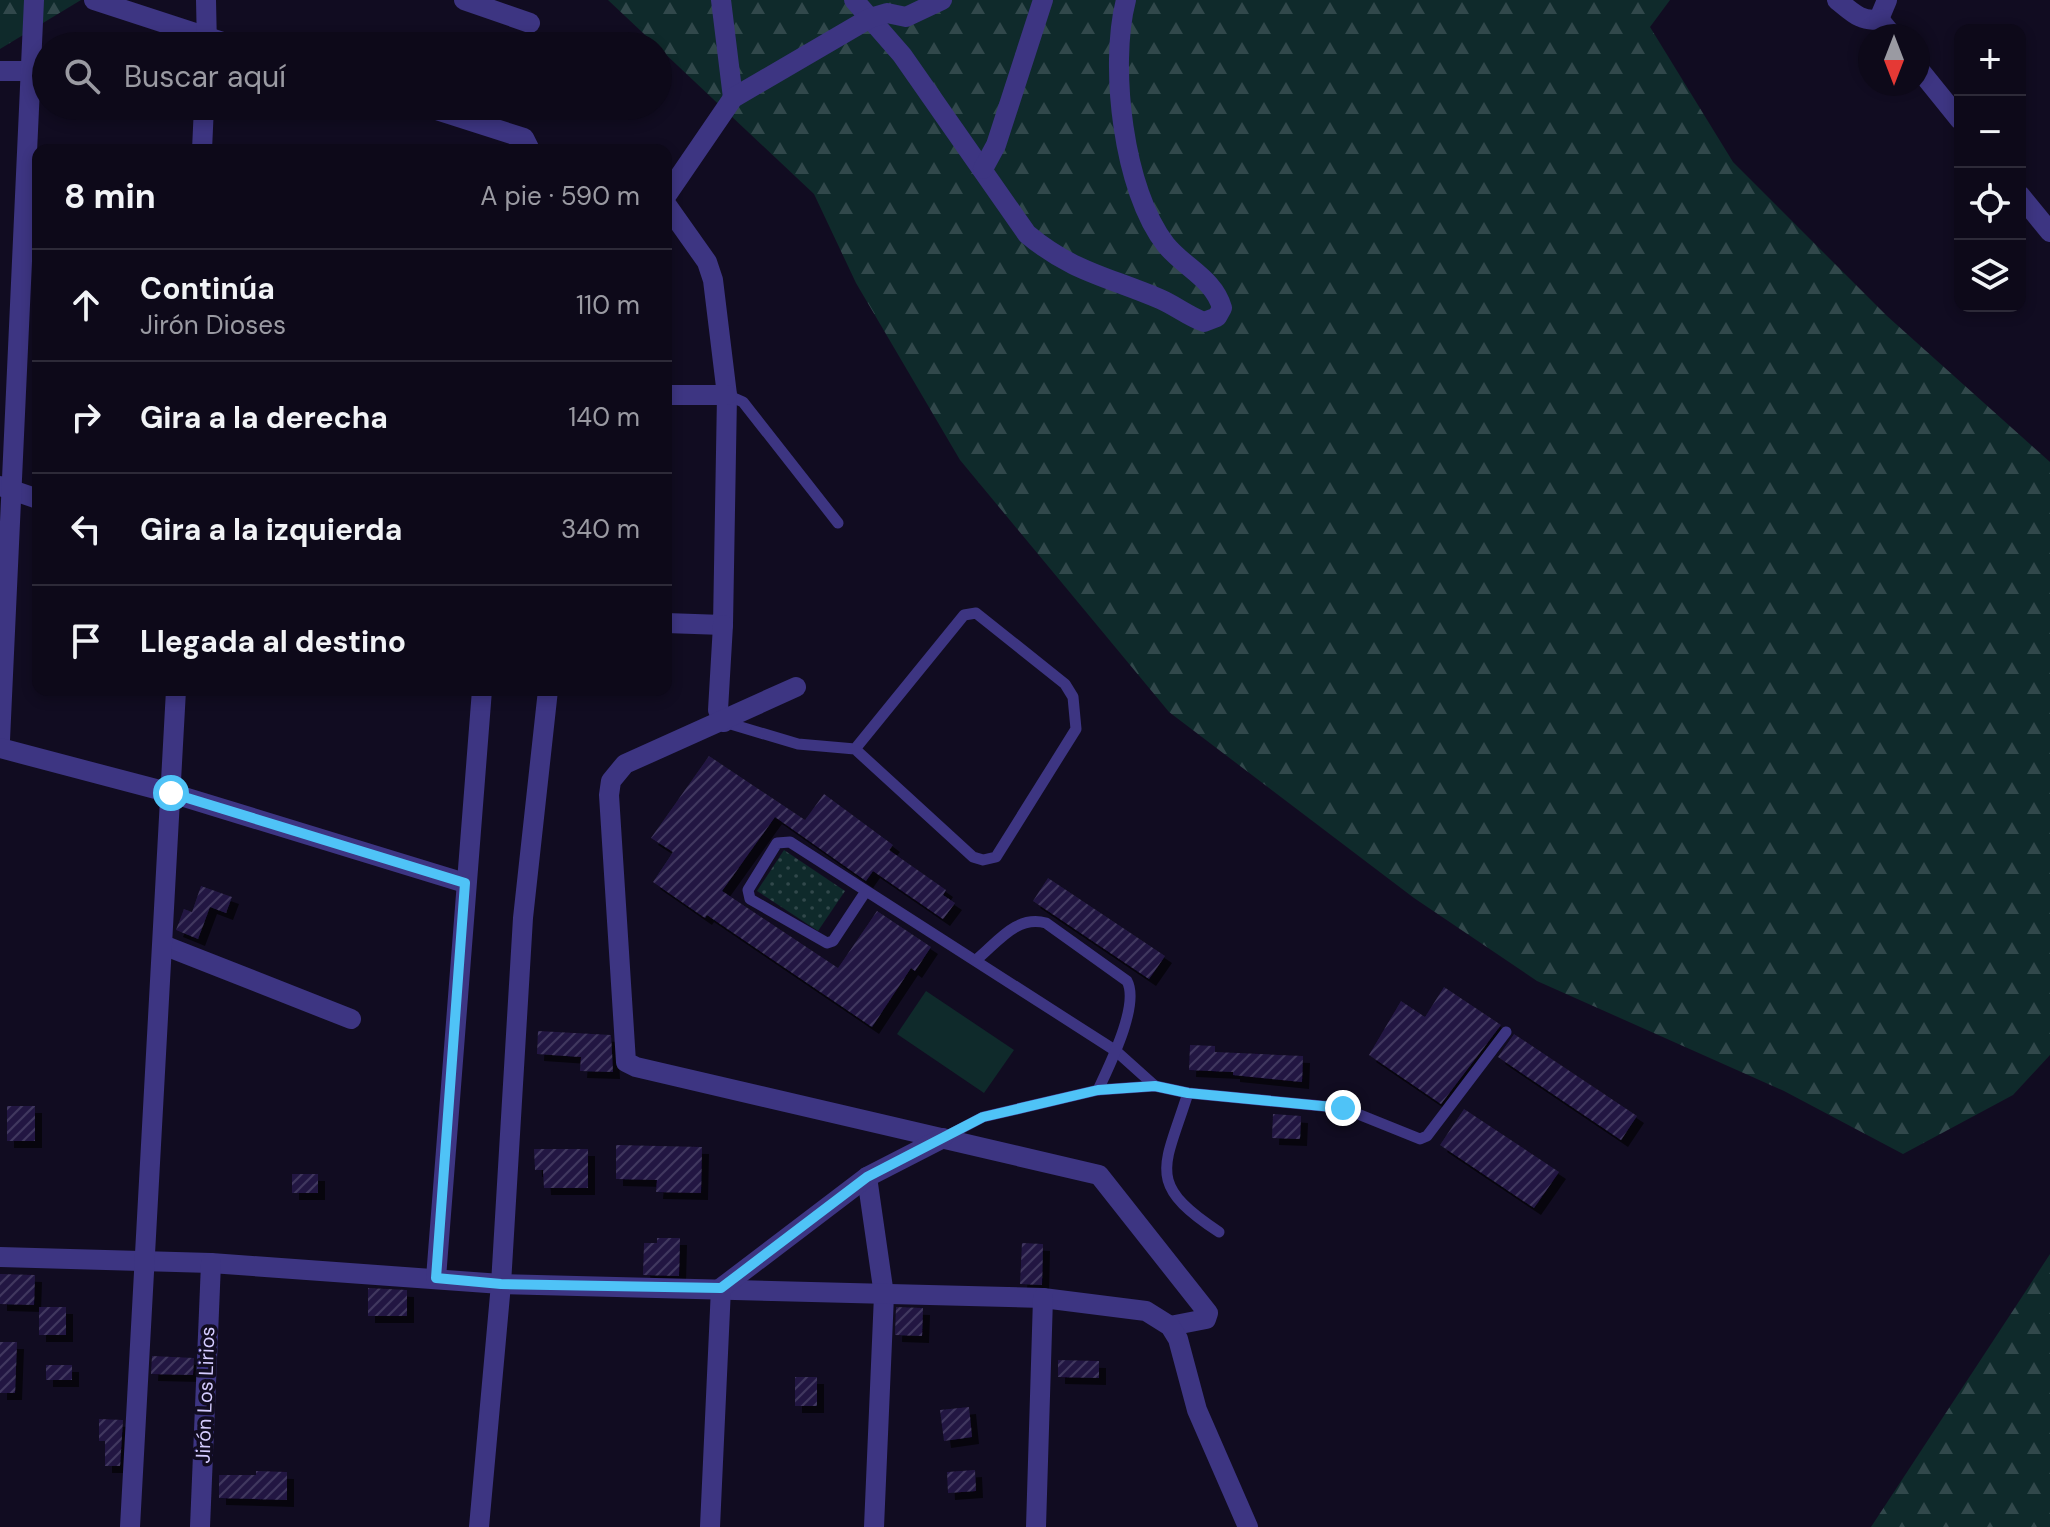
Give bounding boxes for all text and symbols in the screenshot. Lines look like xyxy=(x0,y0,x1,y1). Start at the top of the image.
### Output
north arrow xyxy=(1858,24,1930,96)
map controls xyxy=(1954,24,2026,312)
button: + xyxy=(1954,24,2026,96)
search box xyxy=(32,32,672,120)
icon: search xyxy=(60,54,104,98)
text: Buscar aquí xyxy=(124,57,286,96)
button: − xyxy=(1954,96,2026,168)
button: locate xyxy=(1954,168,2026,240)
text: 8 min xyxy=(64,174,156,219)
text: A pie · 590 m xyxy=(480,179,640,213)
button: layers xyxy=(1954,240,2026,312)
text: Continúa xyxy=(140,269,275,308)
icon: ahead xyxy=(64,283,108,327)
text: 110 m xyxy=(576,288,640,322)
text: Jirón Dioses xyxy=(140,308,286,342)
icon: right xyxy=(64,395,108,439)
text: Gira a la derecha xyxy=(140,398,388,437)
text: 140 m xyxy=(568,400,640,434)
icon: left xyxy=(64,507,108,551)
text: Gira a la izquierda xyxy=(140,510,402,549)
text: 340 m xyxy=(561,512,640,546)
icon: arrive xyxy=(64,619,108,663)
text: Llegada al destino xyxy=(140,622,406,661)
route start xyxy=(153,775,189,811)
route end xyxy=(1325,1090,1361,1126)
street label: Jirón Los Lirios xyxy=(190,1326,220,1464)

